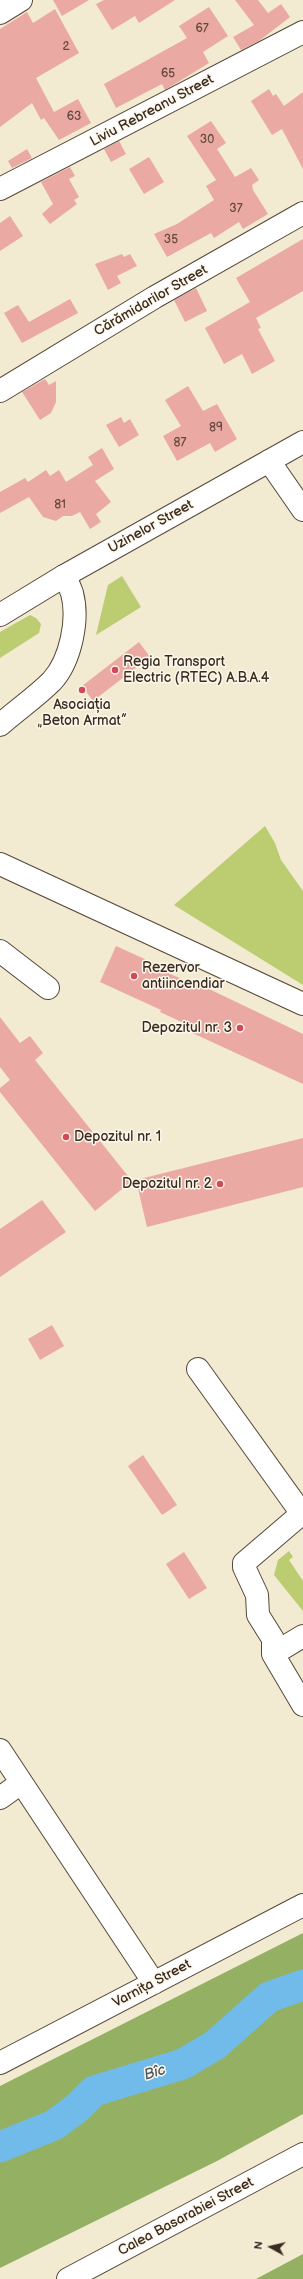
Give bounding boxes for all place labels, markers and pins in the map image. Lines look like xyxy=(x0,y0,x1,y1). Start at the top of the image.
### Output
place label: Regia Transport Electric (RTEC) A.B.A.4 xyxy=(123,654,269,686)
marker: Regia Transport Electric (RTEC) A.B.A.4 xyxy=(110,665,120,675)
marker: Asociația „Beton Armat” xyxy=(77,685,87,695)
place label: Asociația „Beton Armat” xyxy=(37,697,127,730)
place label: Rezervor antiincendiar xyxy=(142,960,224,992)
marker: Rezervor antiincendiar xyxy=(129,971,139,981)
place label: Depozitul nr. 3 xyxy=(142,1020,232,1036)
marker: Depozitul nr. 3 xyxy=(235,1023,245,1033)
place label: Depozitul nr. 1 xyxy=(74,1129,161,1145)
marker: Depozitul nr. 1 xyxy=(61,1132,71,1142)
place label: Depozitul nr. 2 xyxy=(122,1176,212,1192)
marker: Depozitul nr. 2 xyxy=(215,1179,225,1189)

